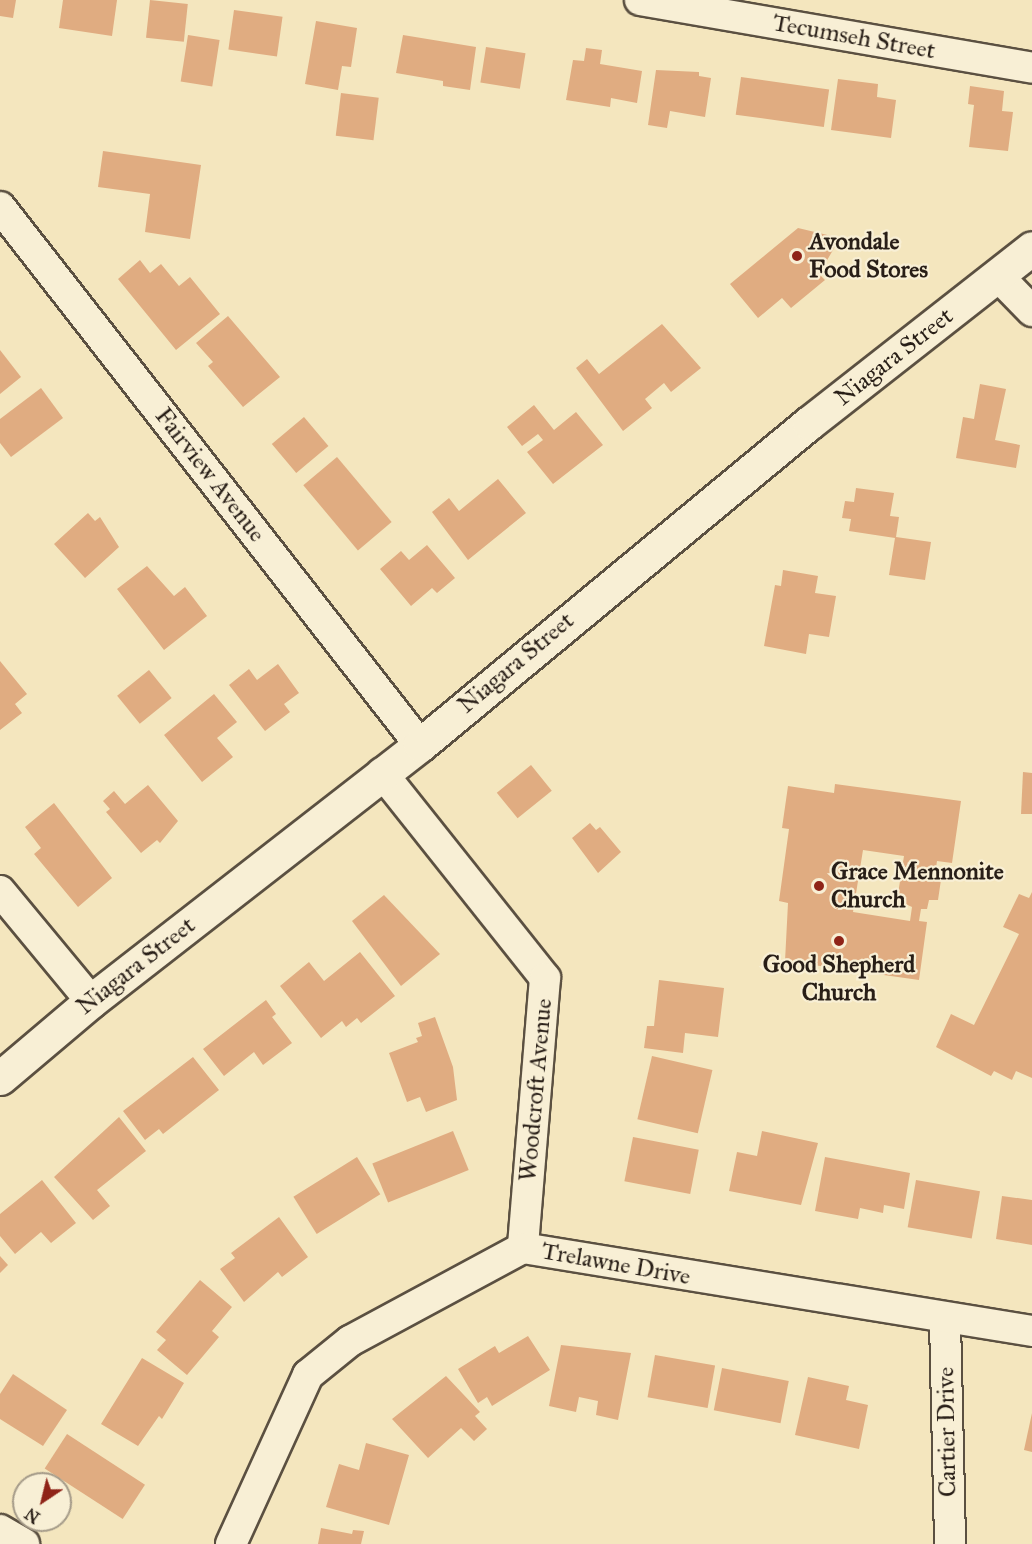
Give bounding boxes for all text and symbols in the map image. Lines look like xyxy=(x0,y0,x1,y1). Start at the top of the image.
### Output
street label: Tecumseh Street xyxy=(771,9,937,65)
place label: Avondale Food Stores xyxy=(809,228,928,284)
marker: Avondale Food Stores xyxy=(790,249,804,263)
street label: Niagara Street xyxy=(829,302,959,412)
street label: Fairview Avenue xyxy=(149,402,271,548)
street label: Niagara Street xyxy=(452,606,580,720)
place label: Grace Mennonite Church xyxy=(831,858,1004,914)
marker: Grace Mennonite Church xyxy=(812,879,826,893)
street label: Niagara Street xyxy=(71,911,201,1021)
marker: Good Shepherd Church xyxy=(832,934,846,948)
place label: Good Shepherd Church xyxy=(763,951,915,1007)
street label: Woodcroft Avenue xyxy=(514,997,558,1183)
street label: Trelawne Drive xyxy=(539,1237,693,1291)
street label: Cartier Drive xyxy=(931,1367,963,1497)
north arrow xyxy=(12,1472,72,1532)
text: N xyxy=(22,1504,44,1527)

